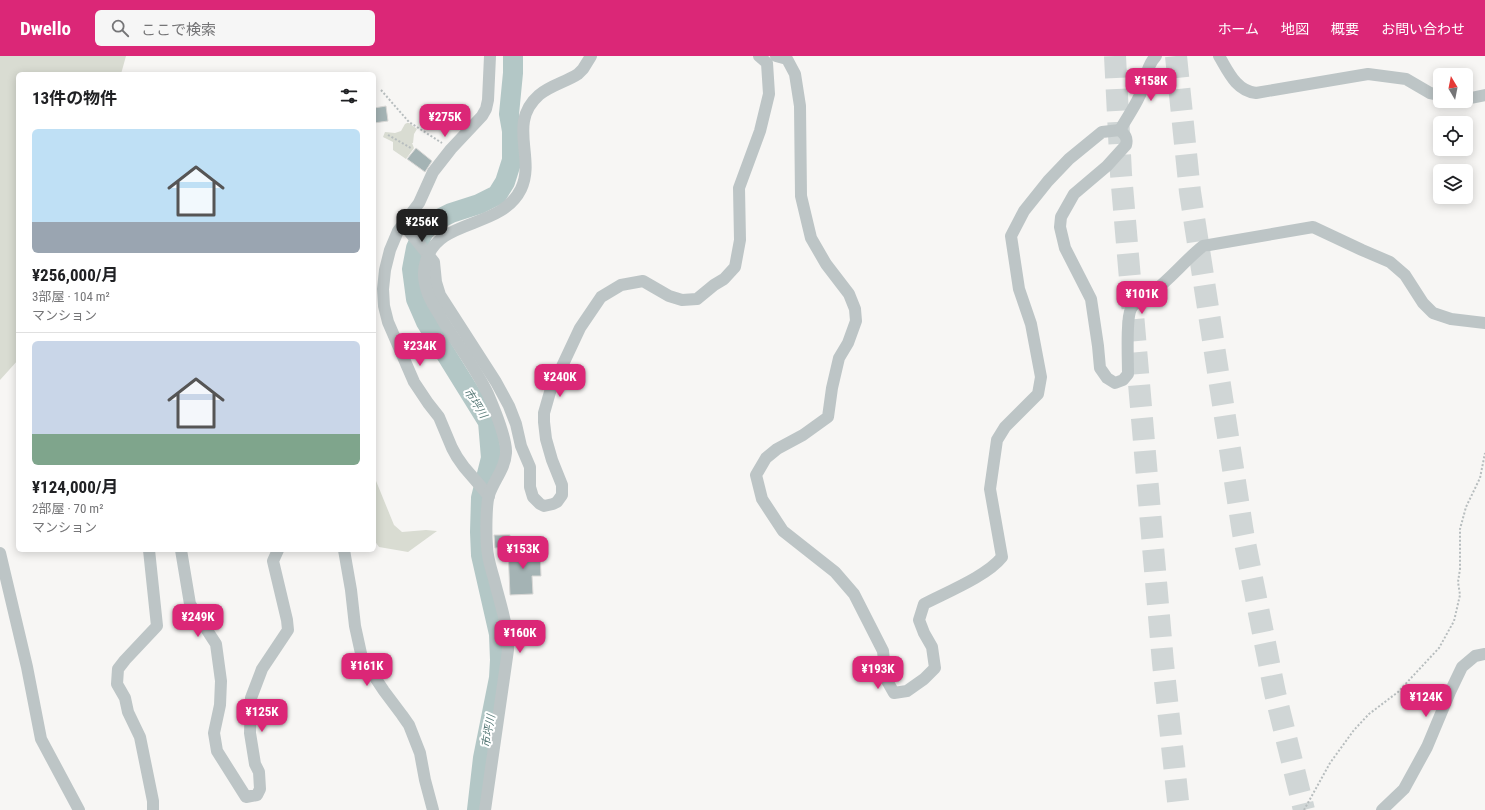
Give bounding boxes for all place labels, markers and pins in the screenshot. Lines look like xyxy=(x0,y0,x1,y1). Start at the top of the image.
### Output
pin: ¥158K xyxy=(1123,68,1179,102)
pin: ¥275K xyxy=(417,104,473,138)
pin: ¥256K xyxy=(394,209,450,243)
pin: ¥101K xyxy=(1114,281,1170,315)
pin: ¥234K xyxy=(392,333,448,367)
pin: ¥240K xyxy=(532,364,588,398)
pin: ¥153K xyxy=(495,536,551,570)
pin: ¥249K xyxy=(170,604,226,638)
pin: ¥160K xyxy=(492,620,548,654)
pin: ¥161K xyxy=(339,653,395,687)
pin: ¥193K xyxy=(850,656,906,690)
pin: ¥124K xyxy=(1398,684,1454,718)
pin: ¥125K xyxy=(234,699,290,733)

